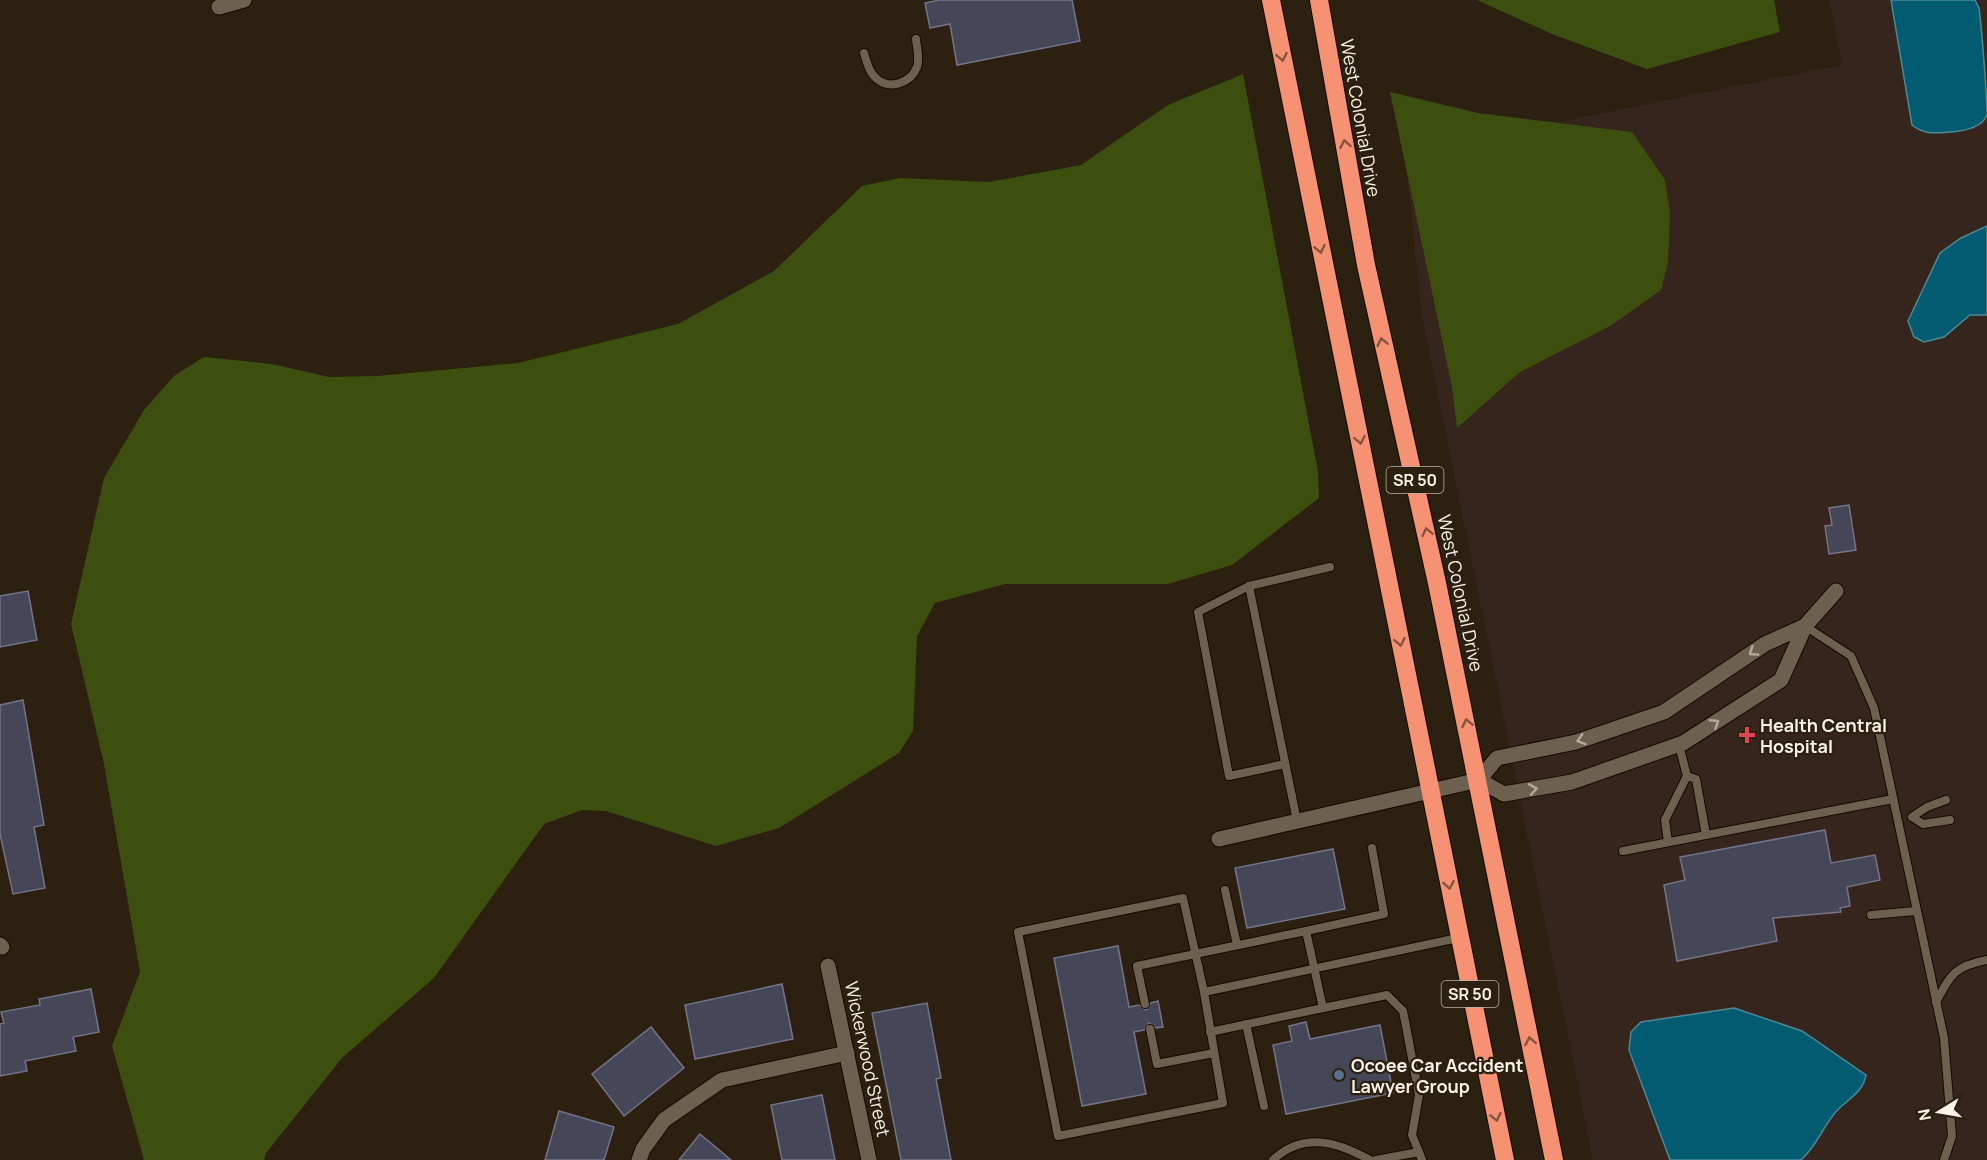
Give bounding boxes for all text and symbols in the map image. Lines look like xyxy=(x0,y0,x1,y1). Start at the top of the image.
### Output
street label: West Colonial Drive xyxy=(1335,37,1387,199)
one-way arrow xyxy=(1275,52,1288,62)
one-way arrow xyxy=(1339,139,1352,149)
one-way arrow xyxy=(1313,243,1326,253)
one-way arrow xyxy=(1376,338,1389,348)
one-way arrow xyxy=(1353,434,1366,444)
road number: SR 50 xyxy=(1386,467,1444,493)
street label: West Colonial Drive xyxy=(1433,512,1489,674)
one-way arrow xyxy=(1421,527,1434,537)
one-way arrow xyxy=(1393,637,1406,647)
one-way arrow xyxy=(1749,645,1760,656)
place label: Health Central Hospital xyxy=(1760,713,1887,758)
one-way arrow xyxy=(1461,718,1474,728)
one-way arrow xyxy=(1708,719,1719,730)
marker: Health Central Hospital xyxy=(1738,726,1756,744)
one-way arrow xyxy=(1576,733,1587,745)
one-way arrow xyxy=(1528,783,1538,796)
one-way arrow xyxy=(1442,880,1454,889)
street label: Wickerwood Street xyxy=(840,979,896,1139)
road number: SR 50 xyxy=(1442,981,1498,1007)
one-way arrow xyxy=(1524,1036,1537,1046)
place label: Ocoee Car Accident Lawyer Group xyxy=(1351,1053,1523,1098)
marker: Ocoee Car Accident Lawyer Group xyxy=(1332,1068,1346,1082)
north arrow xyxy=(1909,1082,1969,1142)
text: N xyxy=(1912,1107,1936,1123)
one-way arrow xyxy=(1489,1112,1502,1122)

